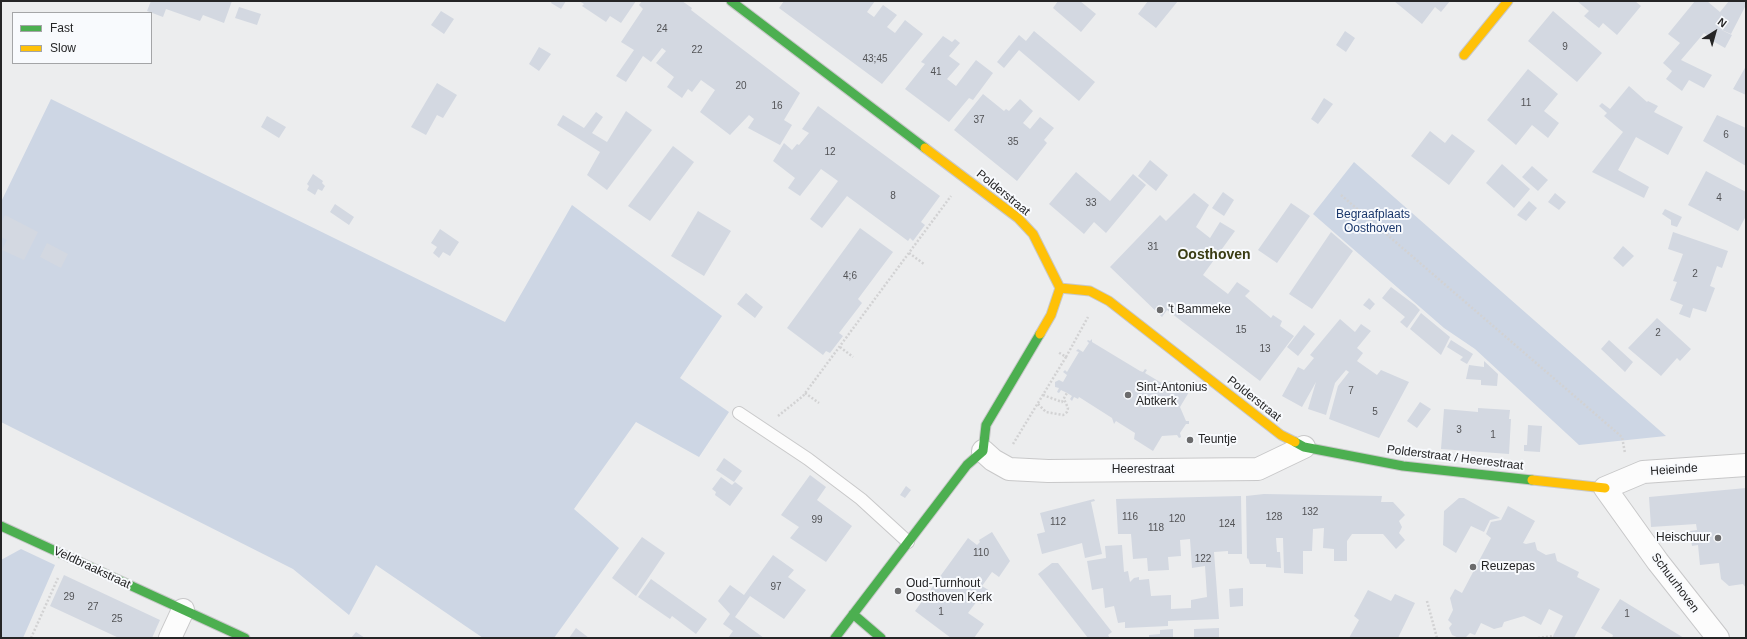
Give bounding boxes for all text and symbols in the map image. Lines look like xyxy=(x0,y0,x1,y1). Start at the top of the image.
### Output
legend xyxy=(12,12,152,64)
north arrow xyxy=(1695,12,1735,52)
text: N xyxy=(1715,15,1729,30)
text: Fast xyxy=(50,21,73,35)
house number: 24 xyxy=(656,23,668,35)
text: Slow xyxy=(50,41,76,55)
house number: 9 xyxy=(1562,41,1568,53)
house number: 22 xyxy=(691,44,703,56)
house number: 43;45 xyxy=(862,53,888,65)
house number: 41 xyxy=(930,66,942,78)
house number: 20 xyxy=(735,80,747,92)
house number: 11 xyxy=(1521,97,1531,109)
house number: 16 xyxy=(771,100,783,112)
house number: 37 xyxy=(973,114,985,126)
house number: 6 xyxy=(1723,129,1729,141)
house number: 35 xyxy=(1007,136,1019,148)
house number: 12 xyxy=(824,146,836,158)
street label: Polderstraat xyxy=(973,167,1033,219)
house number: 8 xyxy=(890,190,896,202)
house number: 4 xyxy=(1716,192,1722,204)
house number: 33 xyxy=(1085,197,1097,209)
park label: Begraafplaats Oosthoven xyxy=(1336,208,1410,236)
house number: 31 xyxy=(1147,241,1159,253)
district label: Oosthoven xyxy=(1177,247,1251,263)
house number: 2 xyxy=(1692,268,1698,280)
house number: 4;6 xyxy=(843,270,857,282)
place label: 't Bammeke xyxy=(1168,303,1231,317)
marker: 't Bammeke xyxy=(1155,305,1165,315)
house number: 15 xyxy=(1235,324,1247,336)
house number: 2 xyxy=(1655,327,1661,339)
house number: 13 xyxy=(1259,343,1271,355)
street label: Polderstraat xyxy=(1224,373,1284,425)
place label: Sint-Antonius Abtkerk xyxy=(1136,381,1207,409)
house number: 7 xyxy=(1348,385,1354,397)
marker: Sint-Antonius Abtkerk xyxy=(1123,390,1133,400)
house number: 5 xyxy=(1372,406,1378,418)
house number: 3 xyxy=(1456,424,1462,436)
house number: 1 xyxy=(1490,429,1496,441)
place label: Teuntje xyxy=(1198,433,1237,447)
marker: Teuntje xyxy=(1185,435,1195,445)
street label: Polderstraat / Heerestraat xyxy=(1386,442,1524,474)
street label: Heieinde xyxy=(1650,461,1698,479)
street label: Heerestraat xyxy=(1112,463,1174,477)
house number: 132 xyxy=(1302,506,1318,518)
house number: 116 xyxy=(1122,511,1138,523)
house number: 128 xyxy=(1266,511,1282,523)
house number: 120 xyxy=(1169,513,1185,525)
house number: 99 xyxy=(811,514,823,526)
house number: 112 xyxy=(1050,516,1066,528)
house number: 124 xyxy=(1219,518,1235,530)
house number: 118 xyxy=(1148,522,1164,534)
place label: Heischuur xyxy=(1656,531,1710,545)
marker: Heischuur xyxy=(1713,533,1723,543)
street label: Veldbraakstraat xyxy=(51,544,133,592)
house number: 110 xyxy=(973,547,989,559)
street label: Schuurhoven xyxy=(1648,550,1702,616)
house number: 122 xyxy=(1195,553,1211,565)
place label: Reuzepas xyxy=(1481,560,1535,574)
marker: Reuzepas xyxy=(1468,562,1478,572)
place label: Oud-Turnhout Oosthoven Kerk xyxy=(906,577,992,605)
house number: 97 xyxy=(770,581,782,593)
marker: Oud-Turnhout Oosthoven Kerk xyxy=(893,586,903,596)
house number: 29 xyxy=(63,591,75,603)
house number: 27 xyxy=(87,601,99,613)
house number: 1 xyxy=(938,606,944,618)
house number: 1 xyxy=(1624,608,1630,620)
house number: 25 xyxy=(111,613,123,625)

